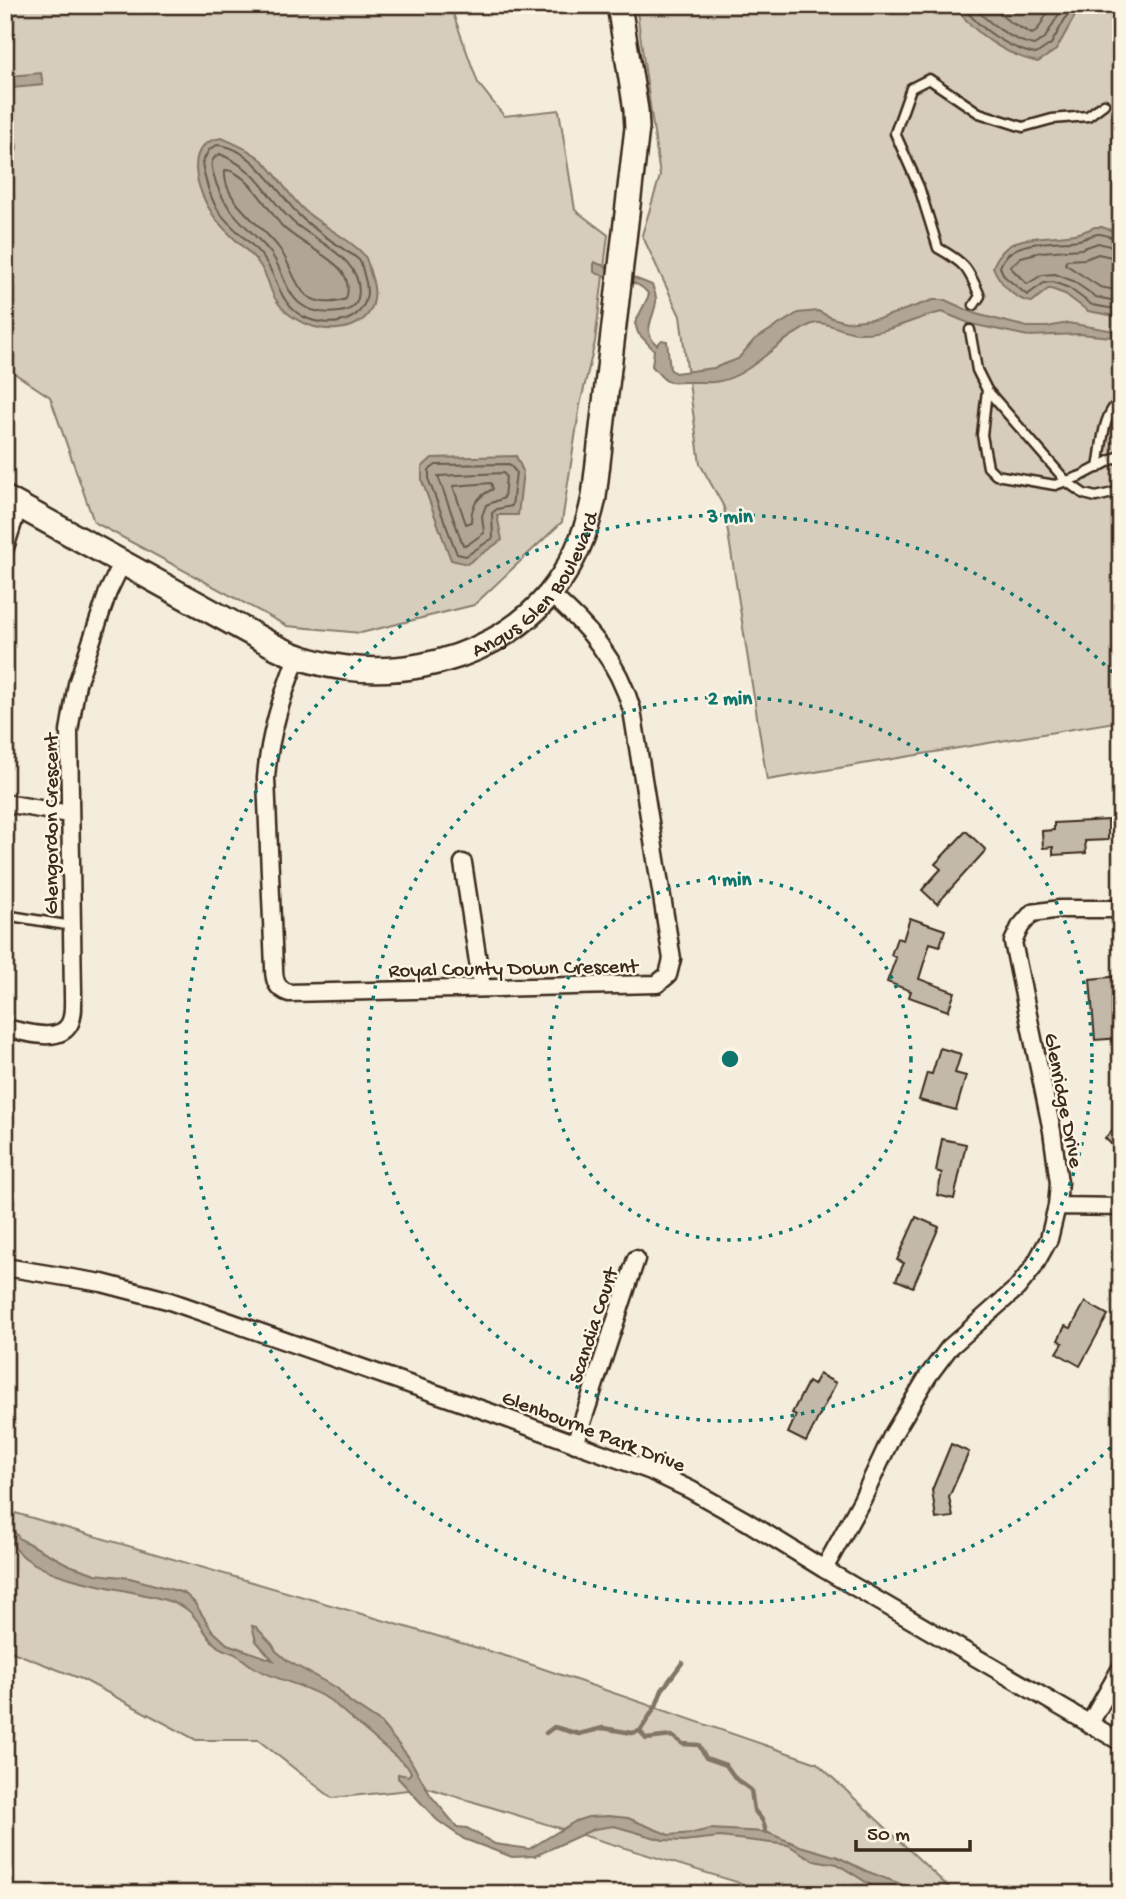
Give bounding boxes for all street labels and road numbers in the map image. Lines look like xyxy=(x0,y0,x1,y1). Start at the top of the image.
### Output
street label: Angus Glen Boulevard xyxy=(469,508,606,665)
street label: Glengordon Crescent xyxy=(41,731,66,915)
street label: Royal County Down Crescent xyxy=(388,956,640,985)
street label: Glenridge Drive xyxy=(1036,1031,1087,1171)
street label: Scandia Court xyxy=(565,1263,627,1387)
street label: Glenbourne Park Drive xyxy=(497,1387,689,1480)

